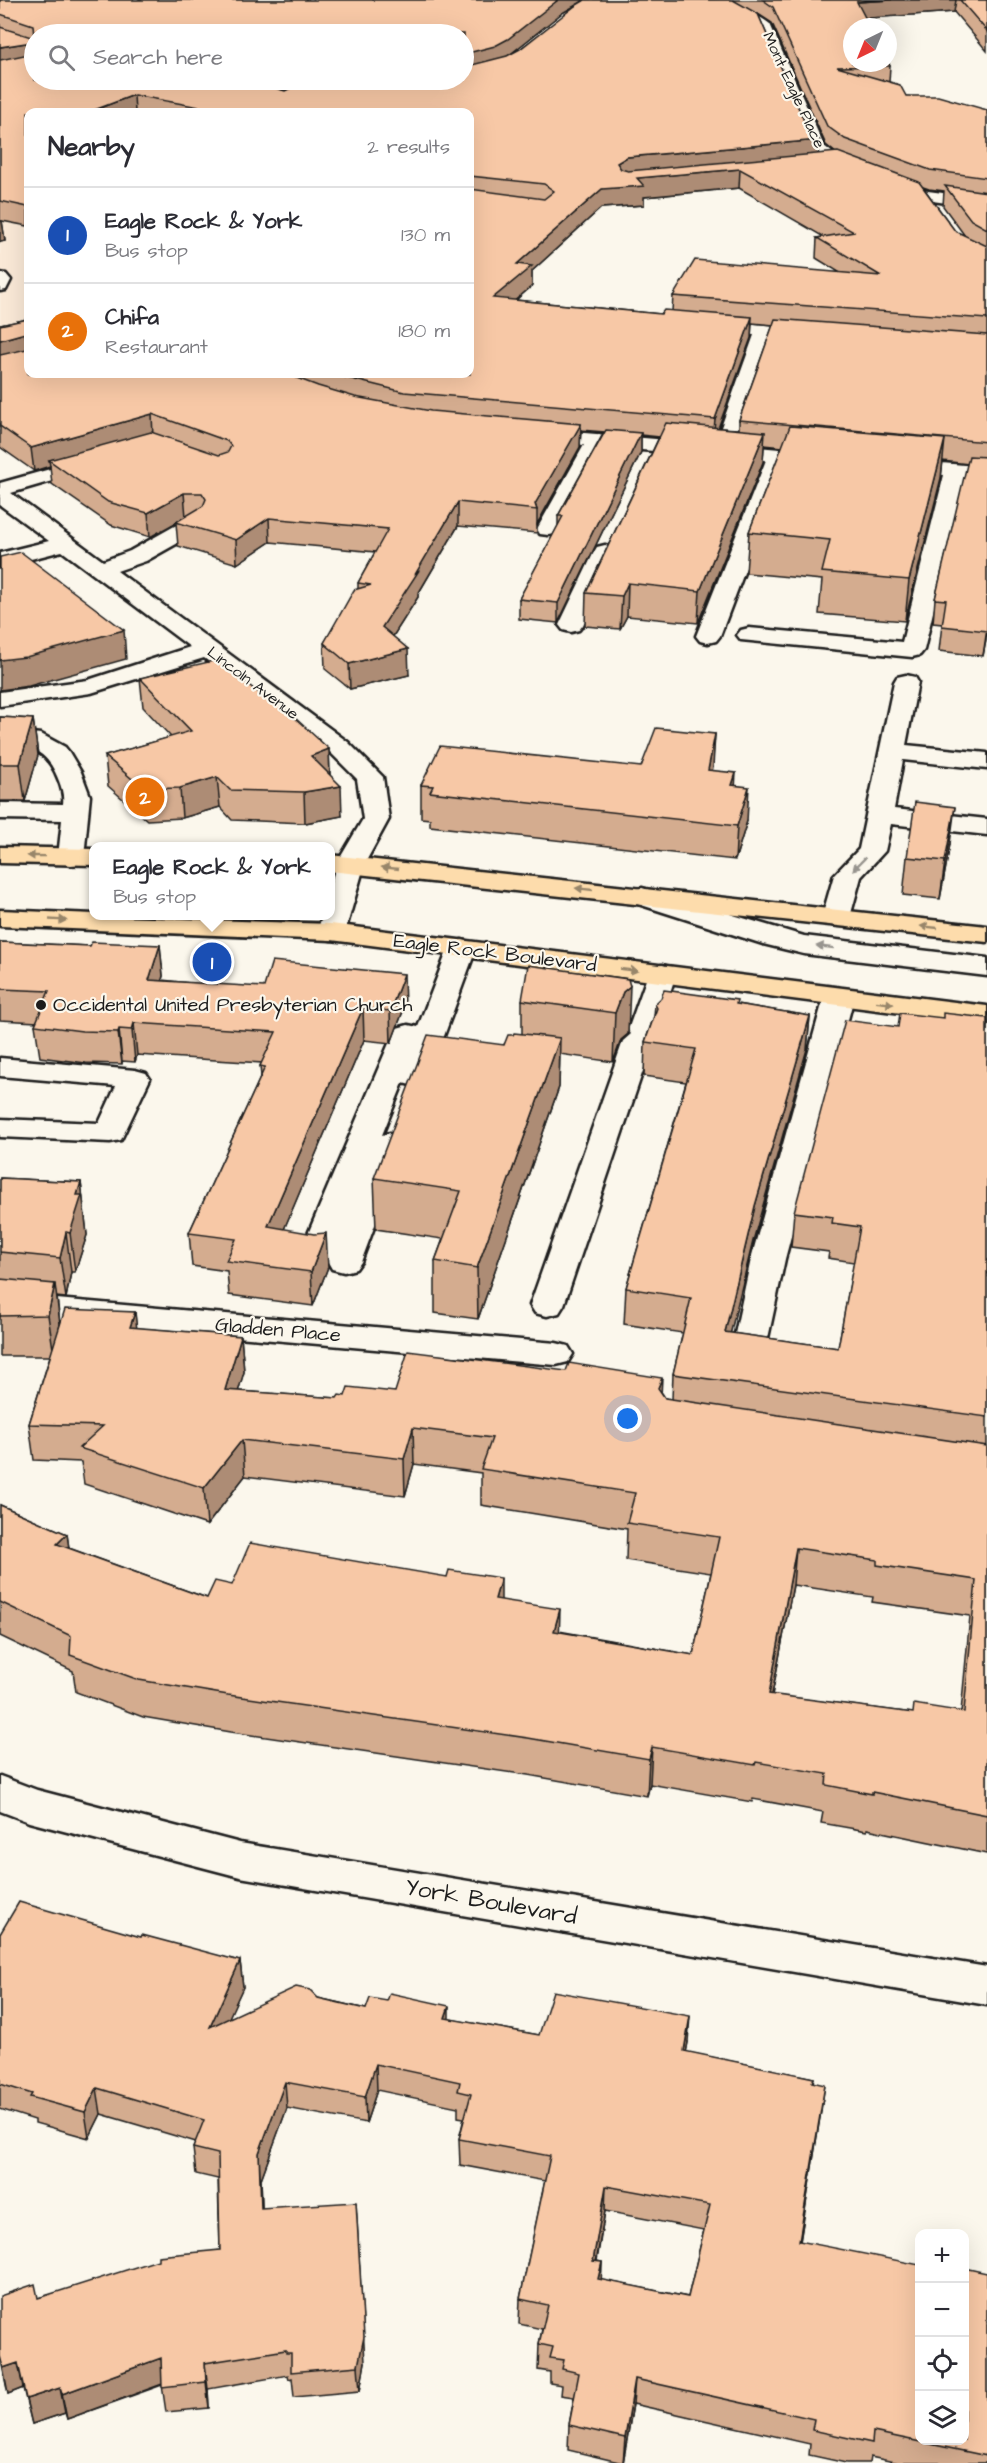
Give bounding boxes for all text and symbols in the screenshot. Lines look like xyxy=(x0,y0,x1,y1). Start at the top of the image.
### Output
north arrow xyxy=(843,18,897,72)
search box xyxy=(24,24,474,90)
street label: Mont Eagle Place xyxy=(756,28,831,153)
icon: search xyxy=(45,41,78,74)
text: Search here xyxy=(93,42,223,73)
text: Nearby xyxy=(48,129,135,165)
text: 2 results xyxy=(367,133,450,161)
text: Eagle Rock & York xyxy=(105,206,302,237)
text: 1 xyxy=(66,221,69,249)
text: 130 m xyxy=(401,221,450,249)
text: Bus stop xyxy=(105,237,188,265)
text: Chifa xyxy=(105,302,159,333)
text: 2 xyxy=(62,317,73,345)
text: 180 m xyxy=(398,317,450,345)
text: Restaurant xyxy=(105,333,208,361)
street label: Lincoln Avenue xyxy=(203,641,304,725)
pin: 2 xyxy=(126,774,164,820)
popup xyxy=(89,842,335,920)
one-way arrow xyxy=(26,851,45,861)
text: Eagle Rock & York xyxy=(113,852,311,883)
one-way arrow xyxy=(852,857,866,871)
one-way arrow xyxy=(380,863,399,873)
text: Bus stop xyxy=(113,883,196,911)
one-way arrow xyxy=(574,884,593,894)
one-way arrow xyxy=(49,916,68,925)
one-way arrow xyxy=(919,922,938,932)
street label: Eagle Rock Boulevard xyxy=(392,927,598,980)
pin: 1 xyxy=(192,940,232,984)
one-way arrow xyxy=(815,942,834,952)
one-way arrow xyxy=(619,965,638,975)
place label: Occidental United Presbyterian Church xyxy=(53,991,413,1020)
marker: Occidental United Presbyterian Church xyxy=(34,998,48,1012)
one-way arrow xyxy=(875,998,894,1007)
street label: Gladden Place xyxy=(214,1311,342,1349)
your location xyxy=(613,1404,642,1433)
street label: York Boulevard xyxy=(403,1870,579,1934)
map controls xyxy=(915,2229,969,2445)
button: + xyxy=(915,2229,969,2283)
button: − xyxy=(915,2283,969,2337)
button: locate xyxy=(915,2337,969,2391)
button: layers xyxy=(915,2391,969,2445)

